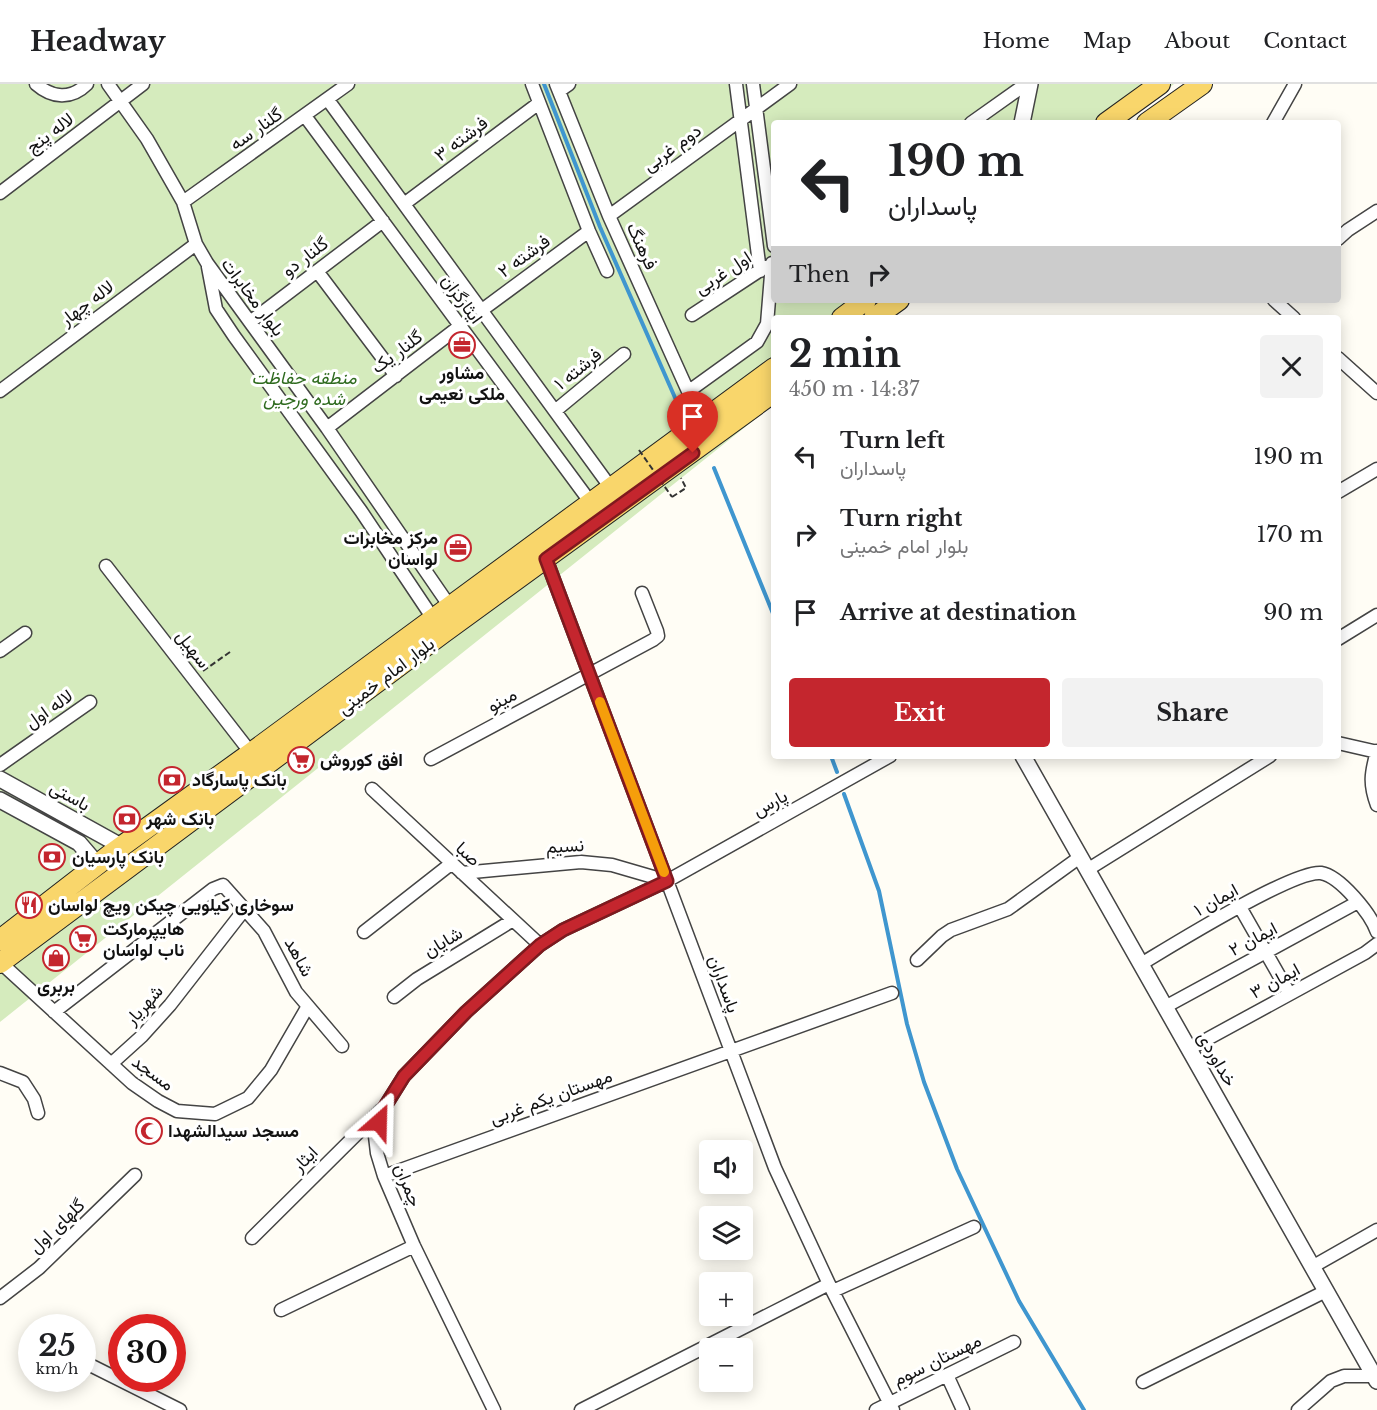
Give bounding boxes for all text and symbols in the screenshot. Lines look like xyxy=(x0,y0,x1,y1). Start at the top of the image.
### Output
text: Headway xyxy=(30,24,166,59)
text: Home xyxy=(983,28,1050,54)
text: Map xyxy=(1083,28,1131,54)
text: About xyxy=(1164,28,1230,54)
text: Contact xyxy=(1263,28,1347,54)
street label: گلنار سه xyxy=(225,103,287,155)
street label: لاله پنج xyxy=(22,108,79,159)
street label: فرشته ۳ xyxy=(430,112,492,166)
street label: دوم غربی xyxy=(638,119,706,177)
text: 190 m xyxy=(888,135,1024,187)
icon: left xyxy=(789,144,867,222)
text: پاسداران xyxy=(888,189,977,222)
street label: فرهنگ xyxy=(622,219,662,273)
street label: فرشته ۲ xyxy=(494,230,554,282)
street label: گلنار دو xyxy=(277,232,333,282)
street label: اول غربی xyxy=(690,247,756,299)
street label: بلوار مخابرات xyxy=(217,254,289,340)
icon: right xyxy=(862,258,895,291)
text: Then xyxy=(789,261,850,288)
street label: ایثارگران xyxy=(437,270,487,328)
street label: لاله چهار xyxy=(55,276,119,332)
street label: گلنار یک xyxy=(367,326,427,378)
office icon: مشاور ملکی نعیمی xyxy=(447,330,477,360)
text: 2 min xyxy=(789,332,901,377)
button: close xyxy=(1260,335,1323,398)
street label: فرشته ۱ xyxy=(550,343,606,395)
place label: مشاور ملکی نعیمی xyxy=(419,362,505,405)
park label: منطقه حفاظت شده ورجین xyxy=(251,367,357,410)
text: 450 m · 14:37 xyxy=(789,377,919,401)
pin xyxy=(667,391,718,453)
icon: arrive xyxy=(676,400,709,433)
text: Turn left xyxy=(840,427,945,454)
icon: left xyxy=(789,440,822,473)
text: 190 m xyxy=(1253,443,1323,470)
text: پاسداران xyxy=(840,456,906,480)
text: Turn right xyxy=(840,505,962,532)
icon: right xyxy=(789,518,822,551)
text: 170 m xyxy=(1257,521,1323,548)
place label: مرکز مخابرات لواسان xyxy=(344,527,438,570)
office icon: مرکز مخابرات لواسان xyxy=(443,533,473,563)
text: بلوار امام خمینی xyxy=(840,534,968,558)
icon: arrive xyxy=(789,596,822,629)
text: Arrive at destination xyxy=(840,599,1077,626)
text: 90 m xyxy=(1263,599,1323,626)
street label: سهیل xyxy=(171,626,215,672)
street label: بلوار امام خمینی xyxy=(333,632,439,720)
button: Exit xyxy=(789,678,1050,747)
button: Share xyxy=(1062,678,1323,747)
street label: مینو xyxy=(484,683,520,717)
street label: لاله اول xyxy=(21,685,77,733)
supermarket icon: افق کوروش xyxy=(286,745,316,775)
place label: افق کوروش xyxy=(320,749,403,771)
bank icon: بانک پاسارگاد xyxy=(157,765,187,795)
place label: بانک پاسارگاد xyxy=(192,769,287,792)
street label: باستی xyxy=(46,776,94,816)
street label: پارس xyxy=(749,785,792,822)
bank icon: بانک شهر xyxy=(112,804,142,834)
place label: بانک شهر xyxy=(145,808,214,830)
street label: نسیم xyxy=(545,834,585,859)
street label: صبا xyxy=(451,837,485,871)
bank icon: بانک پارسیان xyxy=(37,842,67,872)
place label: بانک پارسیان xyxy=(72,846,164,869)
street label: ایمان ۱ xyxy=(1190,879,1242,921)
restaurant icon: سوخاری کیلویی چیکن ویچ لواسان xyxy=(14,890,44,920)
place label: سوخاری کیلویی چیکن ویچ لواسان xyxy=(48,894,294,917)
street label: ایمان ۲ xyxy=(1225,917,1281,961)
place label: هایپرمارکت ناب لواسان xyxy=(103,918,185,961)
street label: شایان xyxy=(420,922,466,962)
supermarket icon: هایپرمارکت ناب لواسان xyxy=(68,924,98,954)
street label: شاهد xyxy=(280,934,318,980)
shop icon: بربری xyxy=(41,943,71,973)
street label: پاسداران xyxy=(703,952,745,1016)
street label: ایمان ۳ xyxy=(1246,958,1304,1004)
place label: بربری xyxy=(37,975,75,997)
street label: شهریار xyxy=(120,980,168,1030)
street label: خداوردی xyxy=(1193,1028,1241,1090)
street label: مسجد xyxy=(128,1050,178,1096)
street label: مهستان یکم غربی xyxy=(487,1065,616,1130)
position arrow xyxy=(347,1090,411,1154)
mosque icon: مسجد سیدالشهدا xyxy=(134,1116,164,1146)
place label: مسجد سیدالشهدا xyxy=(168,1120,299,1142)
map controls xyxy=(699,1140,753,1392)
button: sound xyxy=(699,1140,753,1194)
street label: ایثار xyxy=(287,1141,323,1177)
street label: چمران xyxy=(389,1160,427,1210)
street label: گلهای اول xyxy=(25,1194,89,1258)
button: layers xyxy=(699,1206,753,1260)
button: + xyxy=(699,1272,753,1326)
speed limit sign: 30 xyxy=(108,1314,186,1392)
text: 25 xyxy=(38,1327,76,1364)
street label: مهستان سوم xyxy=(889,1329,985,1392)
button: − xyxy=(699,1338,753,1392)
text: km/h xyxy=(36,1359,78,1378)

